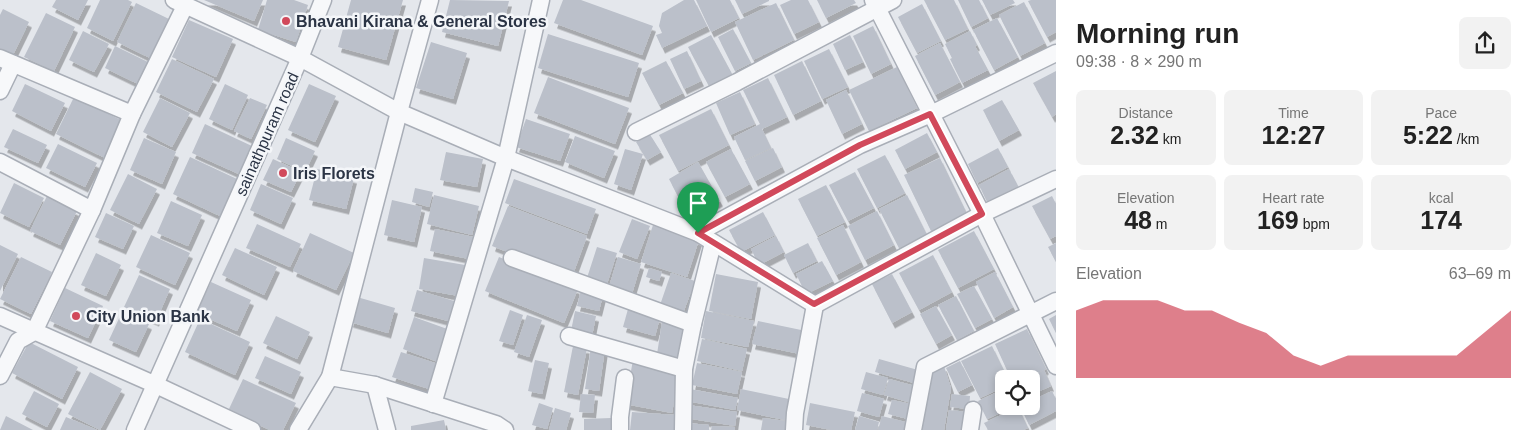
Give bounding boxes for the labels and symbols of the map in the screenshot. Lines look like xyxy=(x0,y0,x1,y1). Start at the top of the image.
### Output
place label: Bhavani Kirana & General Stores xyxy=(296,13,547,30)
marker: Bhavani Kirana & General Stores xyxy=(280,15,292,27)
street label: sainathpuram road xyxy=(232,70,302,198)
place label: Iris Florets xyxy=(293,165,375,182)
marker: Iris Florets xyxy=(277,167,289,179)
pin xyxy=(677,182,719,233)
place label: City Union Bank xyxy=(86,308,210,325)
marker: City Union Bank xyxy=(70,310,82,322)

